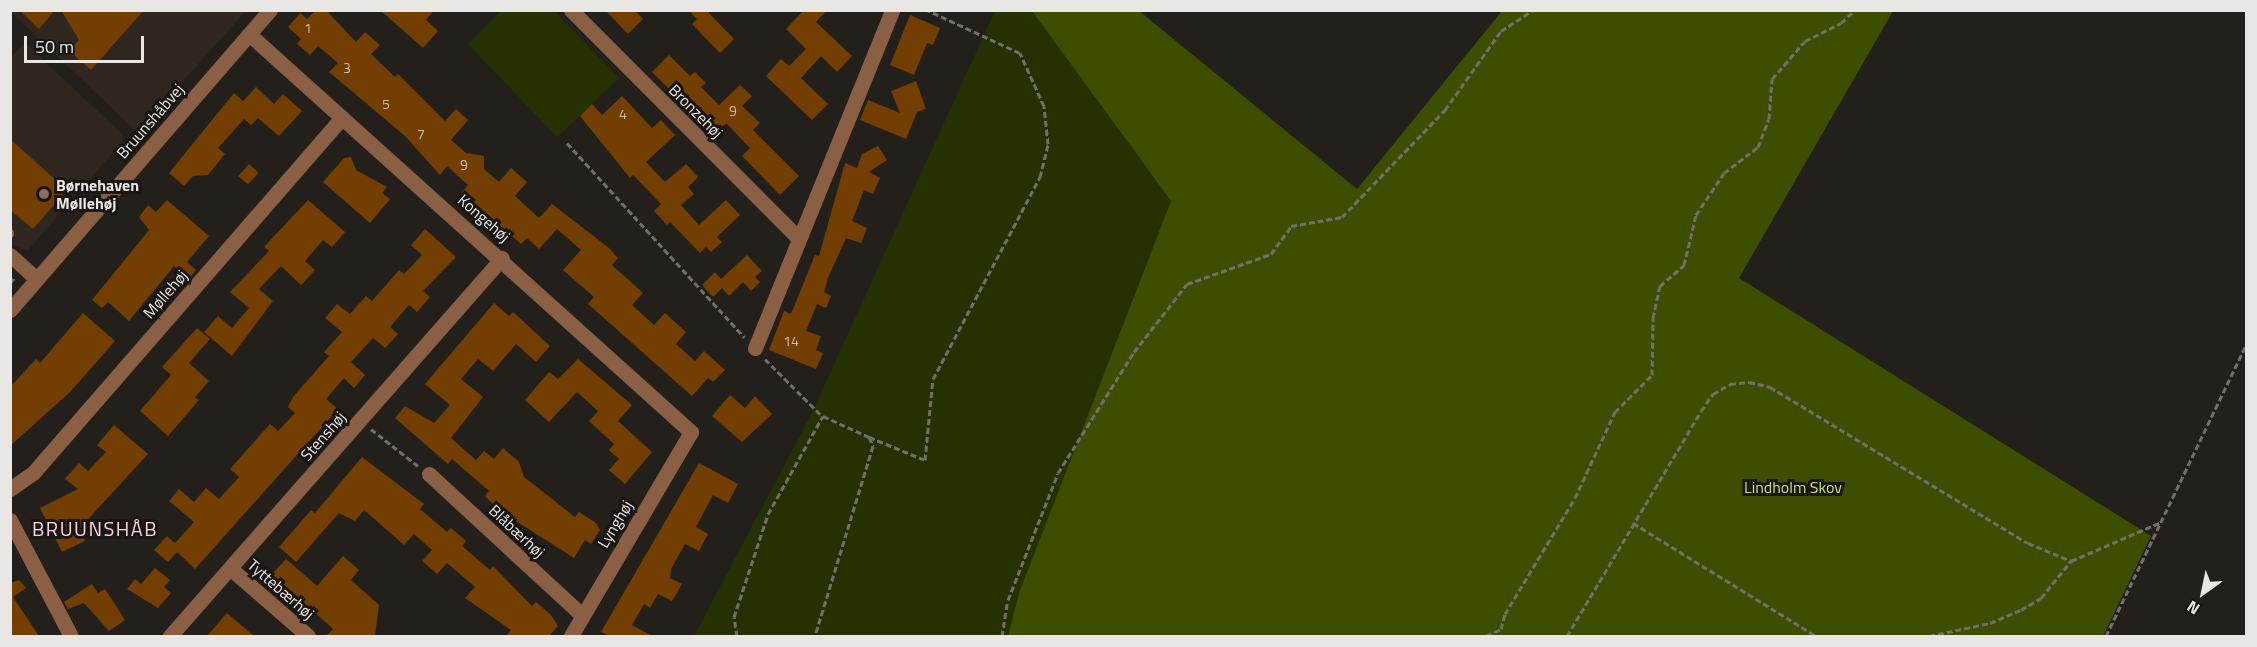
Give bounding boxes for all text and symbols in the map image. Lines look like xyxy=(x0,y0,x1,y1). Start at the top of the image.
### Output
house number: 1 xyxy=(304,20,312,36)
scale bar xyxy=(27,24,147,62)
text: 50 m xyxy=(35,33,74,60)
house number: 3 xyxy=(343,60,351,76)
street label: Bruunshåbvej xyxy=(112,80,188,162)
street label: Bronzehøj xyxy=(665,80,727,142)
house number: 5 xyxy=(382,96,390,112)
house number: 9 xyxy=(729,103,737,119)
house number: 4 xyxy=(619,106,627,122)
house number: 7 xyxy=(417,126,425,142)
house number: 9 xyxy=(460,157,468,173)
place label: Børnehaven Møllehøj xyxy=(56,175,139,213)
marker: Børnehaven Møllehøj xyxy=(37,187,51,201)
street label: Kongehøj xyxy=(454,190,514,246)
street label: Møllehøj xyxy=(139,266,191,322)
house number: 14 xyxy=(783,333,799,349)
street label: Stenshøj xyxy=(296,408,350,464)
park label: Lindholm Skov xyxy=(1744,477,1842,497)
street label: Lynghøj xyxy=(593,497,637,551)
street label: Blåbærhøj xyxy=(485,500,549,562)
district label: BRUUNSHÅB xyxy=(32,516,158,540)
street label: Tyttebærhøj xyxy=(244,555,318,623)
north arrow xyxy=(2173,563,2233,623)
text: N xyxy=(2182,595,2204,621)

